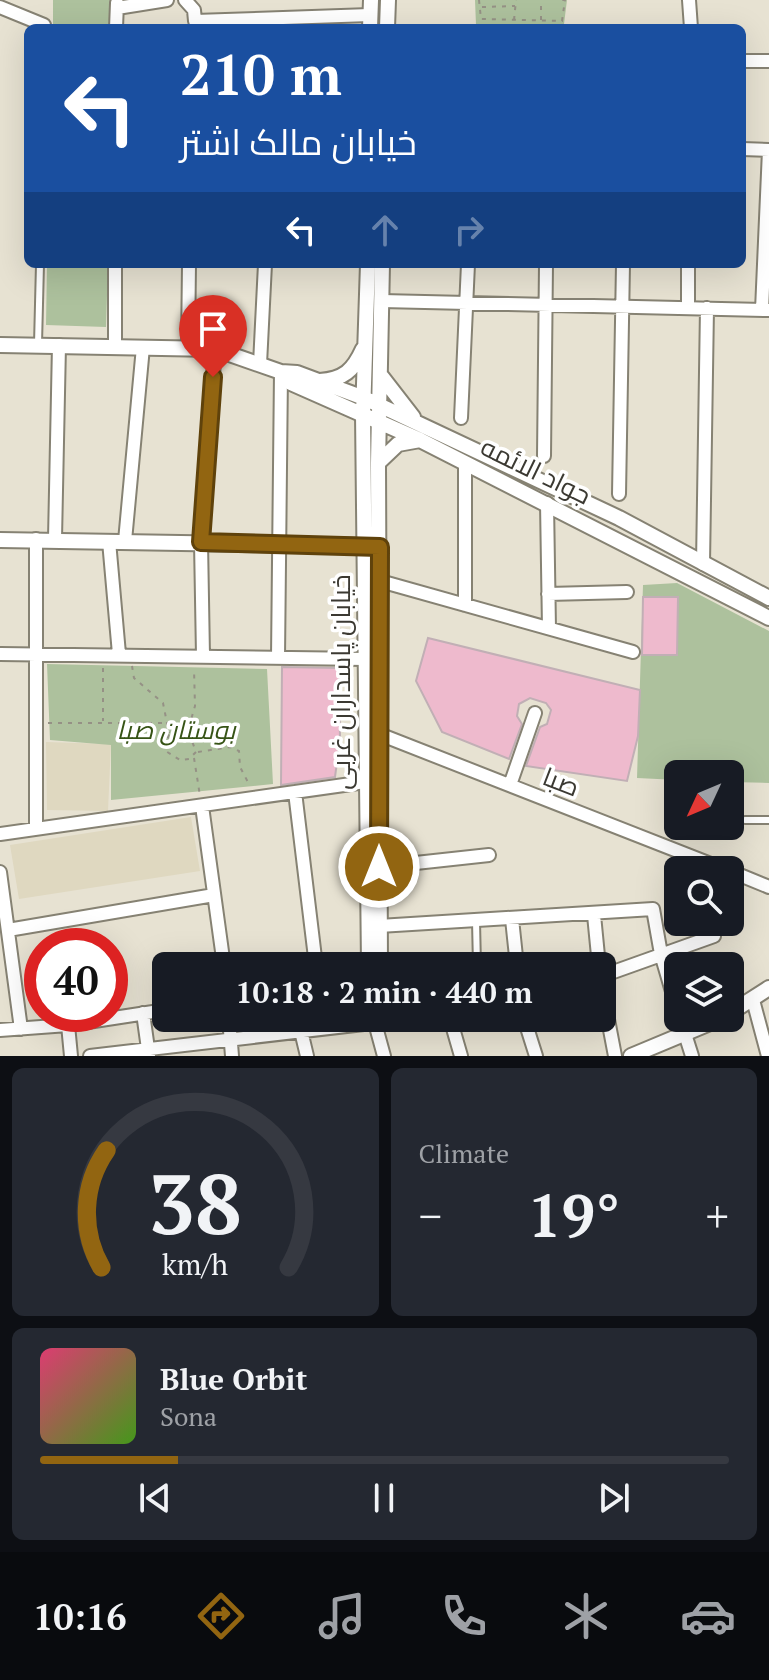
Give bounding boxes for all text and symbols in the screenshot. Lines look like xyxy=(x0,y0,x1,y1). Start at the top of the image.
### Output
text: 210 m xyxy=(180,37,342,111)
icon: left xyxy=(48,56,152,160)
text: خیابان مالک اشتر xyxy=(180,118,417,165)
icon: left xyxy=(279,208,323,252)
icon: ahead xyxy=(363,208,407,252)
icon: right xyxy=(447,208,491,252)
pin xyxy=(179,295,247,377)
icon: arrive xyxy=(191,307,235,351)
street label: جواد الائمه xyxy=(476,429,597,511)
street label: خیابان پاسداران غربی xyxy=(323,574,358,790)
park label: بوستان صبا xyxy=(116,712,238,746)
street label: صبا xyxy=(538,759,585,804)
north arrow xyxy=(664,760,744,840)
map controls xyxy=(664,760,744,1032)
position arrow xyxy=(337,825,421,909)
button: search xyxy=(664,856,744,936)
speed limit sign: 40 xyxy=(24,928,128,1032)
button: layers xyxy=(664,952,744,1032)
text: 10:18 · 2 min · 440 m xyxy=(236,972,532,1012)
text: Climate xyxy=(419,1136,509,1170)
text: 38 xyxy=(148,1148,242,1258)
text: 19° xyxy=(527,1175,620,1254)
text: − xyxy=(419,1186,442,1245)
text: + xyxy=(706,1186,729,1245)
text: km/h xyxy=(162,1245,228,1283)
text: Blue Orbit xyxy=(160,1359,307,1399)
text: Sona xyxy=(160,1399,217,1433)
icon: previous xyxy=(133,1476,177,1520)
icon: pause xyxy=(362,1476,406,1520)
icon: next xyxy=(592,1476,636,1520)
icon: directions xyxy=(193,1588,249,1644)
icon: music xyxy=(314,1588,370,1644)
icon: phone xyxy=(436,1588,492,1644)
icon: climate xyxy=(558,1588,614,1644)
icon: car xyxy=(680,1588,736,1644)
text: 10:16 xyxy=(33,1593,127,1640)

